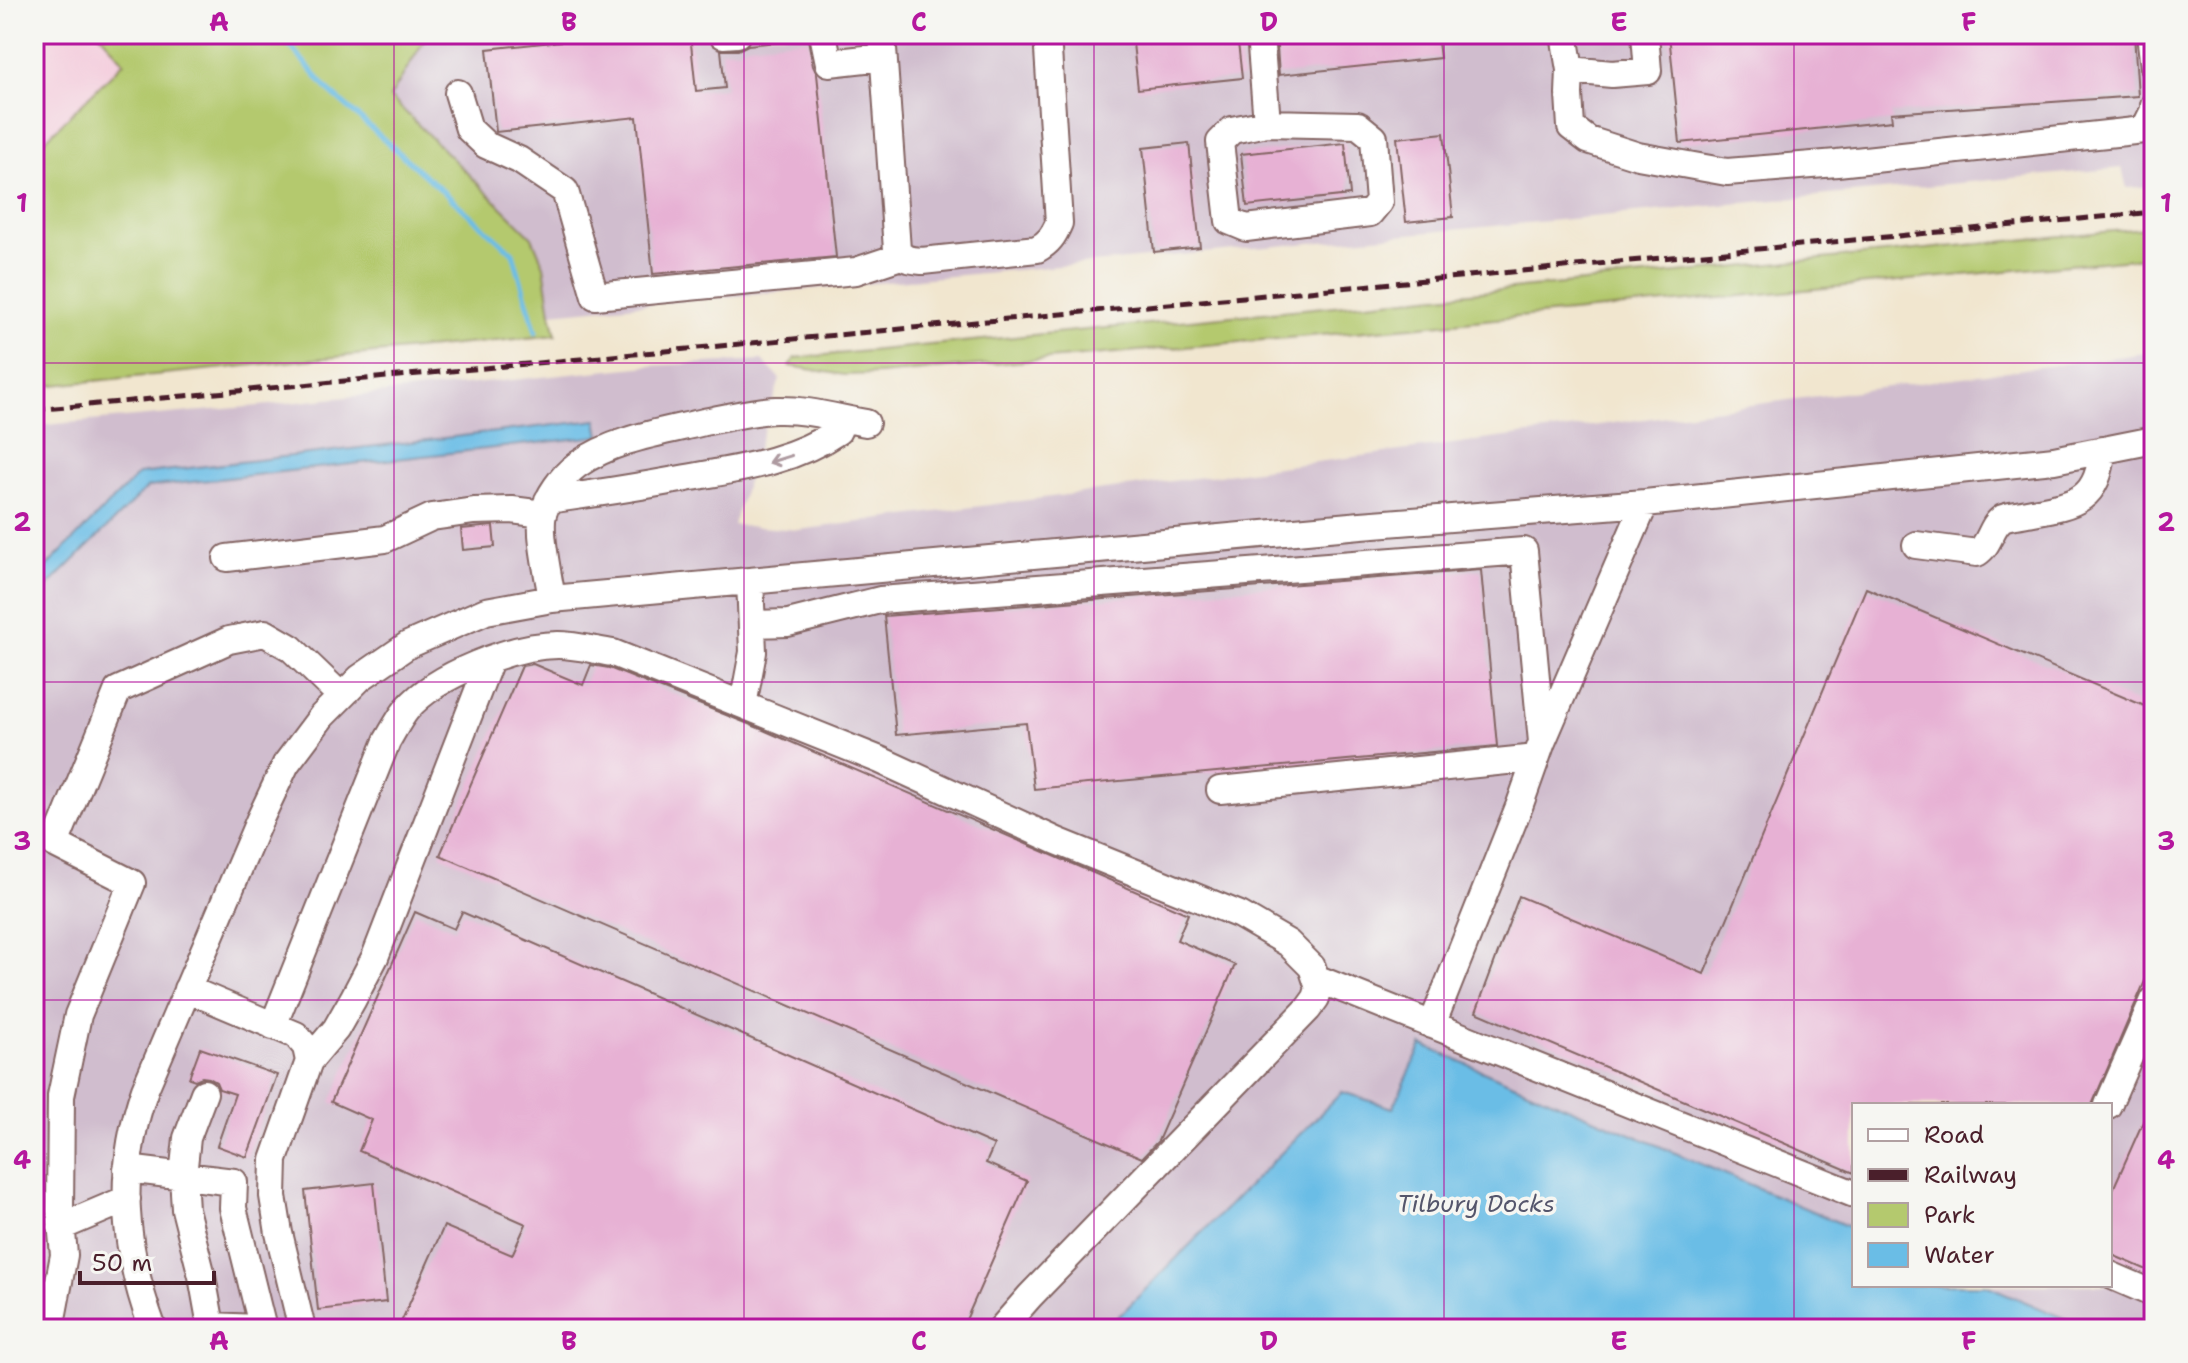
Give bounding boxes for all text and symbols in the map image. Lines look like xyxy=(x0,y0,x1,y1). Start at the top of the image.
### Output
text: A xyxy=(209,4,229,39)
text: B xyxy=(561,4,577,39)
text: C xyxy=(911,4,927,39)
text: D xyxy=(1260,4,1278,39)
text: E xyxy=(1610,4,1628,39)
text: F xyxy=(1961,4,1977,39)
text: 1 xyxy=(16,185,28,220)
text: 1 xyxy=(2160,185,2172,220)
one-way arrow xyxy=(768,452,794,467)
text: 2 xyxy=(13,504,31,539)
text: 2 xyxy=(2157,504,2175,539)
text: 3 xyxy=(13,823,31,858)
text: 3 xyxy=(2157,823,2175,858)
legend xyxy=(1852,1103,2112,1287)
text: Road xyxy=(1924,1119,1984,1151)
text: 4 xyxy=(13,1142,31,1177)
text: 4 xyxy=(2157,1142,2175,1177)
text: Railway xyxy=(1924,1159,2017,1191)
water label: Tilbury Docks xyxy=(1397,1188,1555,1220)
text: Park xyxy=(1924,1199,1976,1231)
scale bar xyxy=(80,1235,214,1285)
text: Water xyxy=(1924,1239,1995,1271)
text: 50 m xyxy=(92,1247,152,1279)
text: A xyxy=(209,1323,229,1358)
text: B xyxy=(561,1323,577,1358)
text: C xyxy=(911,1323,927,1358)
text: D xyxy=(1260,1323,1278,1358)
text: E xyxy=(1610,1323,1628,1358)
text: F xyxy=(1961,1323,1977,1358)

